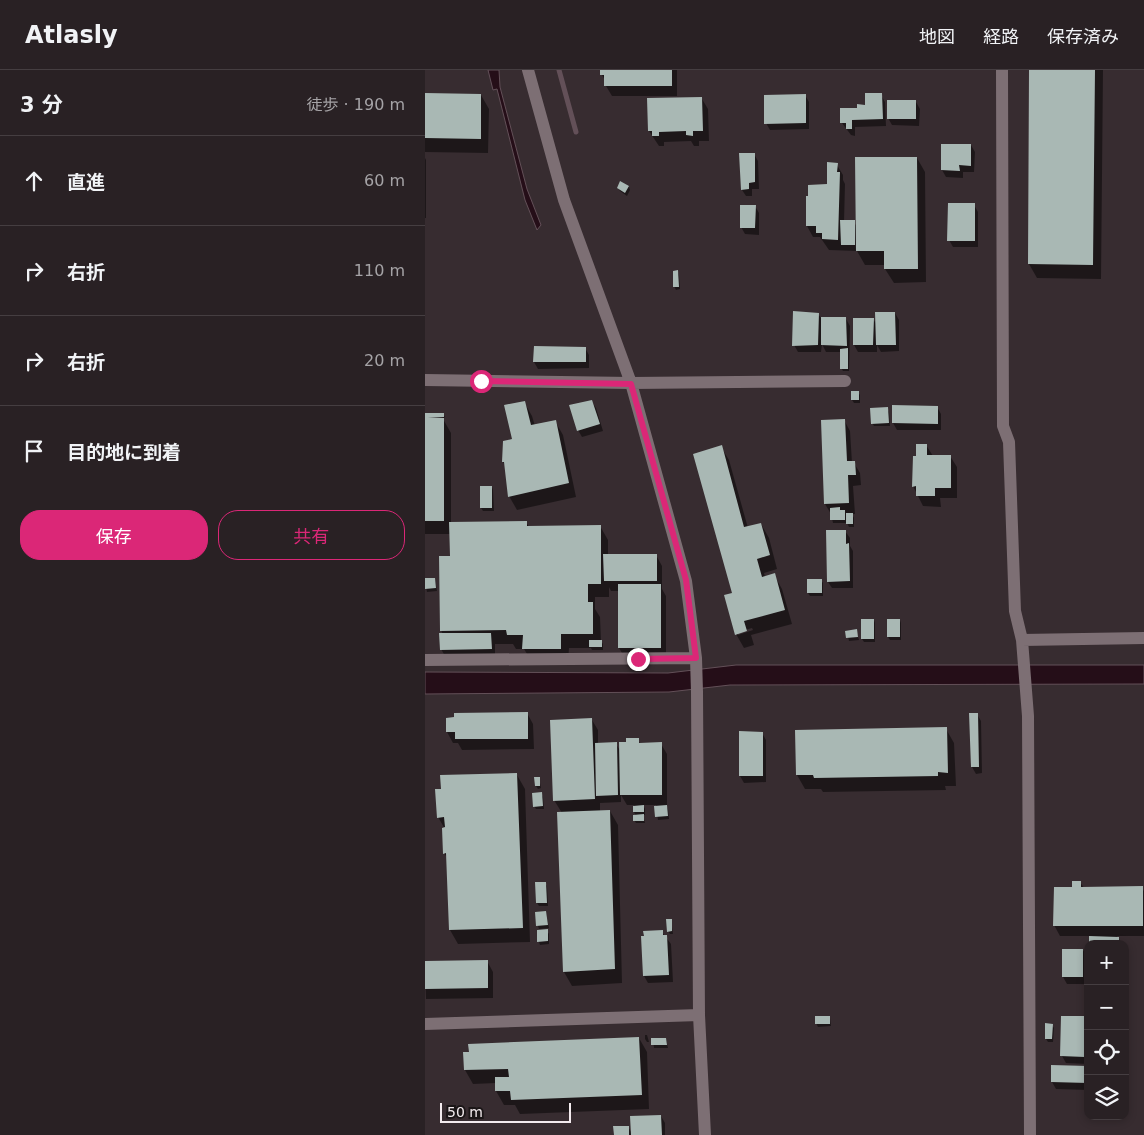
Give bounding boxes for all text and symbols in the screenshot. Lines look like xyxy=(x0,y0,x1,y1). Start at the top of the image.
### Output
text: Atlasly xyxy=(25,21,118,49)
text: 地図 xyxy=(919,26,955,47)
text: 経路 xyxy=(983,26,1019,47)
text: 保存済み xyxy=(1047,26,1119,47)
text: 3 分 xyxy=(20,93,63,117)
text: 徒歩 · 190 m xyxy=(307,95,405,114)
icon: ahead xyxy=(20,167,48,195)
text: 直進 xyxy=(67,171,105,193)
text: 60 m xyxy=(364,171,405,190)
icon: right xyxy=(20,257,48,285)
text: 右折 xyxy=(67,261,105,283)
text: 110 m xyxy=(354,261,405,280)
icon: right xyxy=(20,347,48,375)
text: 右折 xyxy=(67,351,105,373)
text: 20 m xyxy=(364,351,405,370)
route start xyxy=(470,370,493,393)
icon: arrive xyxy=(20,437,48,465)
text: 目的地に到着 xyxy=(67,441,181,463)
button: 保存 xyxy=(20,510,208,560)
button: 共有 xyxy=(218,510,405,560)
route end xyxy=(627,648,650,671)
map controls xyxy=(1084,940,1129,1120)
button: + xyxy=(1084,940,1129,985)
button: − xyxy=(1084,985,1129,1030)
button: locate xyxy=(1084,1030,1129,1075)
button: layers xyxy=(1084,1075,1129,1120)
scale bar xyxy=(440,1100,571,1123)
text: 50 m xyxy=(447,1104,483,1120)

